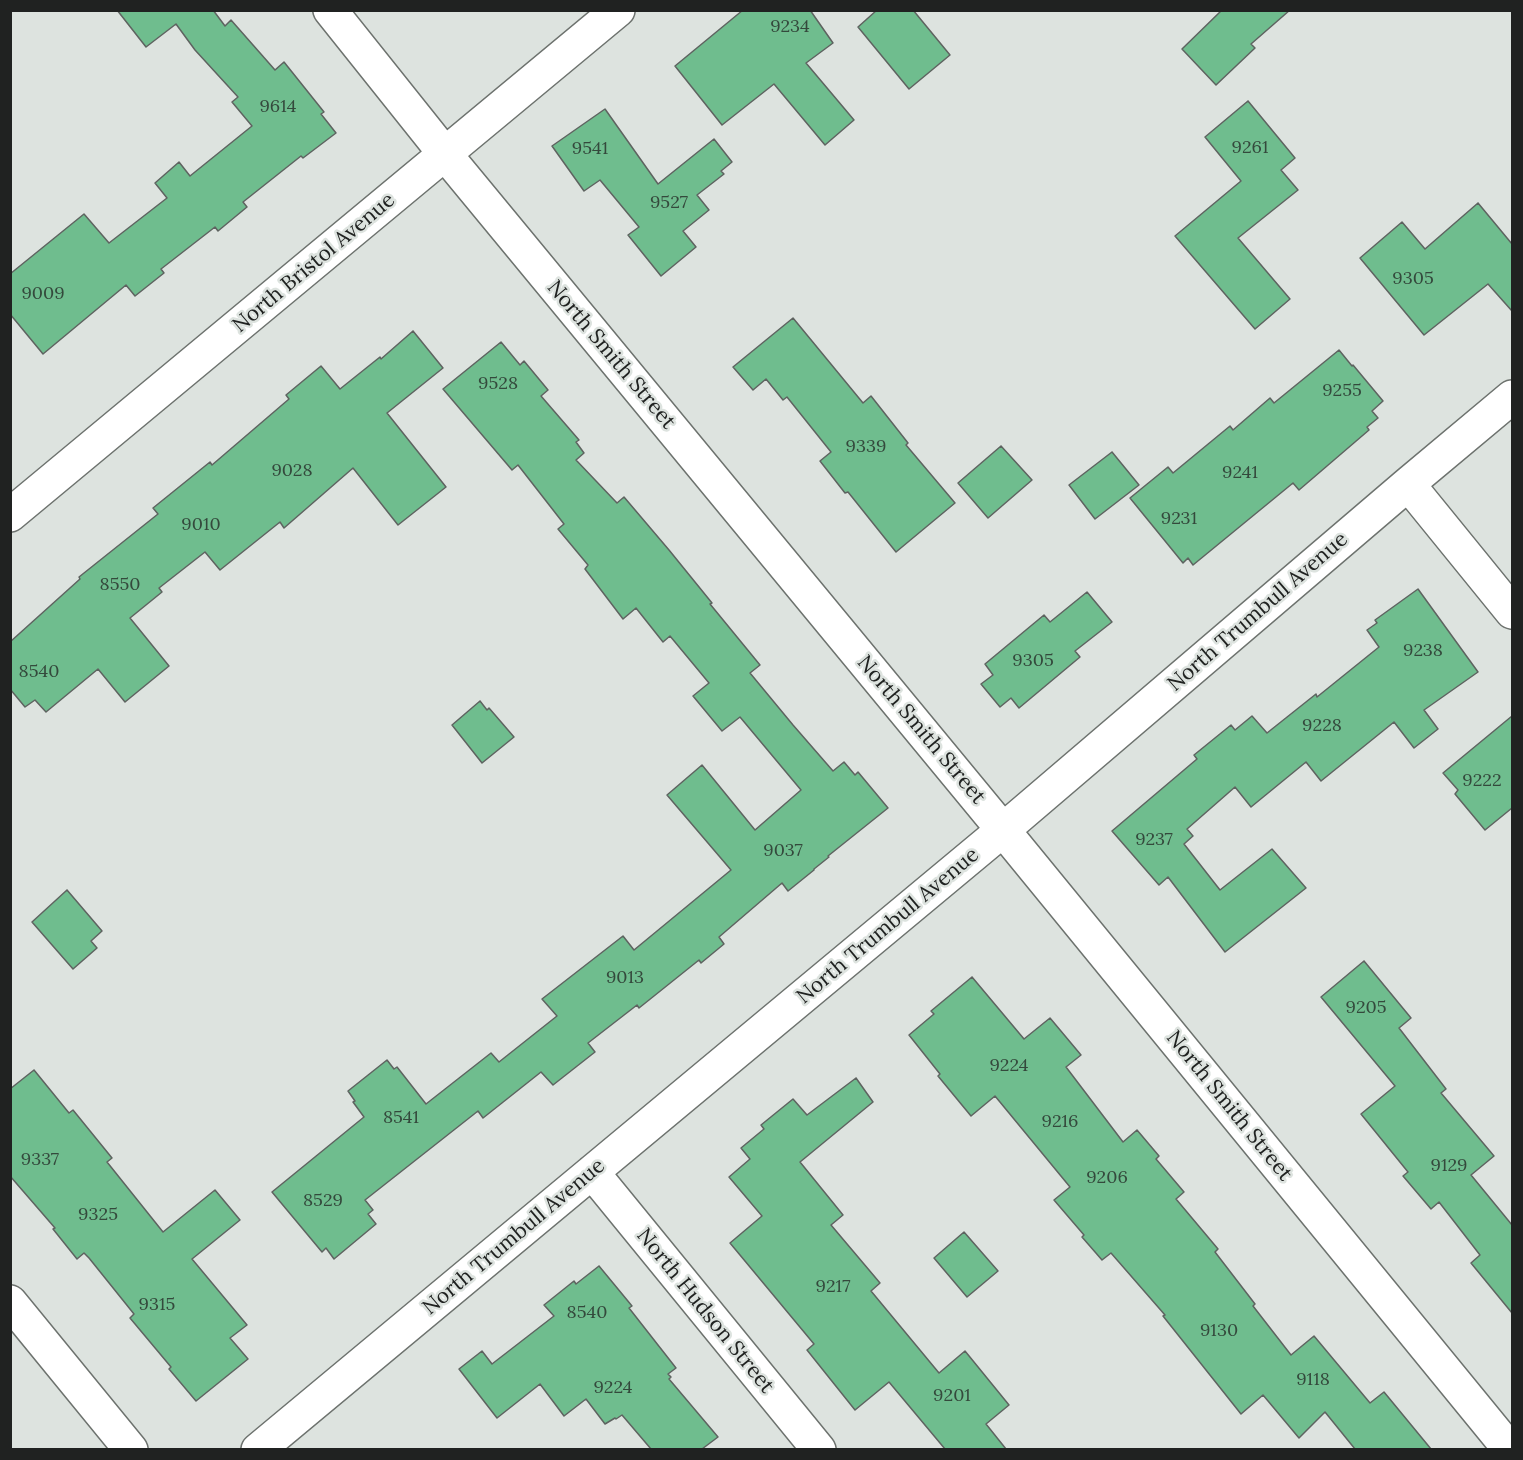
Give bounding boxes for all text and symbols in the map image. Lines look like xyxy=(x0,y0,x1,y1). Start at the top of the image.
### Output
house number: 9234 xyxy=(770,16,810,38)
house number: 9614 xyxy=(259,96,297,118)
house number: 9261 xyxy=(1231,137,1269,159)
house number: 9541 xyxy=(572,138,608,160)
street label: North Bristol Avenue xyxy=(228,188,400,338)
house number: 9527 xyxy=(650,192,688,214)
house number: 9305 xyxy=(1392,268,1434,290)
street label: North Smith Street xyxy=(542,276,680,434)
house number: 9009 xyxy=(21,283,65,305)
house number: 9528 xyxy=(478,373,518,395)
house number: 9255 xyxy=(1322,380,1362,402)
house number: 9339 xyxy=(846,436,886,458)
house number: 9028 xyxy=(271,460,313,482)
house number: 9241 xyxy=(1222,462,1258,484)
house number: 9231 xyxy=(1161,508,1197,530)
house number: 9010 xyxy=(181,514,221,536)
street label: North Trumbull Avenue xyxy=(1163,527,1353,697)
house number: 8550 xyxy=(100,574,140,596)
house number: 9238 xyxy=(1403,640,1443,662)
house number: 9305 xyxy=(1012,650,1054,672)
street label: North Smith Street xyxy=(852,651,990,809)
house number: 8540 xyxy=(19,661,59,683)
house number: 9228 xyxy=(1302,715,1342,737)
house number: 9222 xyxy=(1462,770,1502,792)
house number: 9237 xyxy=(1135,829,1173,851)
house number: 9037 xyxy=(763,840,803,862)
street label: North Trumbull Avenue xyxy=(792,842,984,1010)
house number: 9013 xyxy=(606,967,644,989)
house number: 9205 xyxy=(1345,997,1387,1019)
street label: North Smith Street xyxy=(1161,1026,1297,1186)
house number: 9224 xyxy=(989,1055,1029,1077)
house number: 8541 xyxy=(383,1107,419,1129)
house number: 9216 xyxy=(1041,1111,1079,1133)
house number: 9337 xyxy=(21,1149,59,1171)
street label: North Trumbull Avenue xyxy=(418,1153,610,1321)
house number: 9129 xyxy=(1430,1155,1468,1177)
house number: 9206 xyxy=(1086,1167,1128,1189)
house number: 8529 xyxy=(303,1190,343,1212)
house number: 9325 xyxy=(78,1204,118,1226)
street label: North Hudson Street xyxy=(631,1224,779,1398)
house number: 9217 xyxy=(816,1276,850,1298)
house number: 9315 xyxy=(139,1294,175,1316)
house number: 8540 xyxy=(567,1302,607,1324)
house number: 9130 xyxy=(1200,1320,1238,1342)
house number: 9118 xyxy=(1296,1369,1330,1391)
house number: 9224 xyxy=(593,1377,633,1399)
house number: 9201 xyxy=(933,1385,971,1407)

